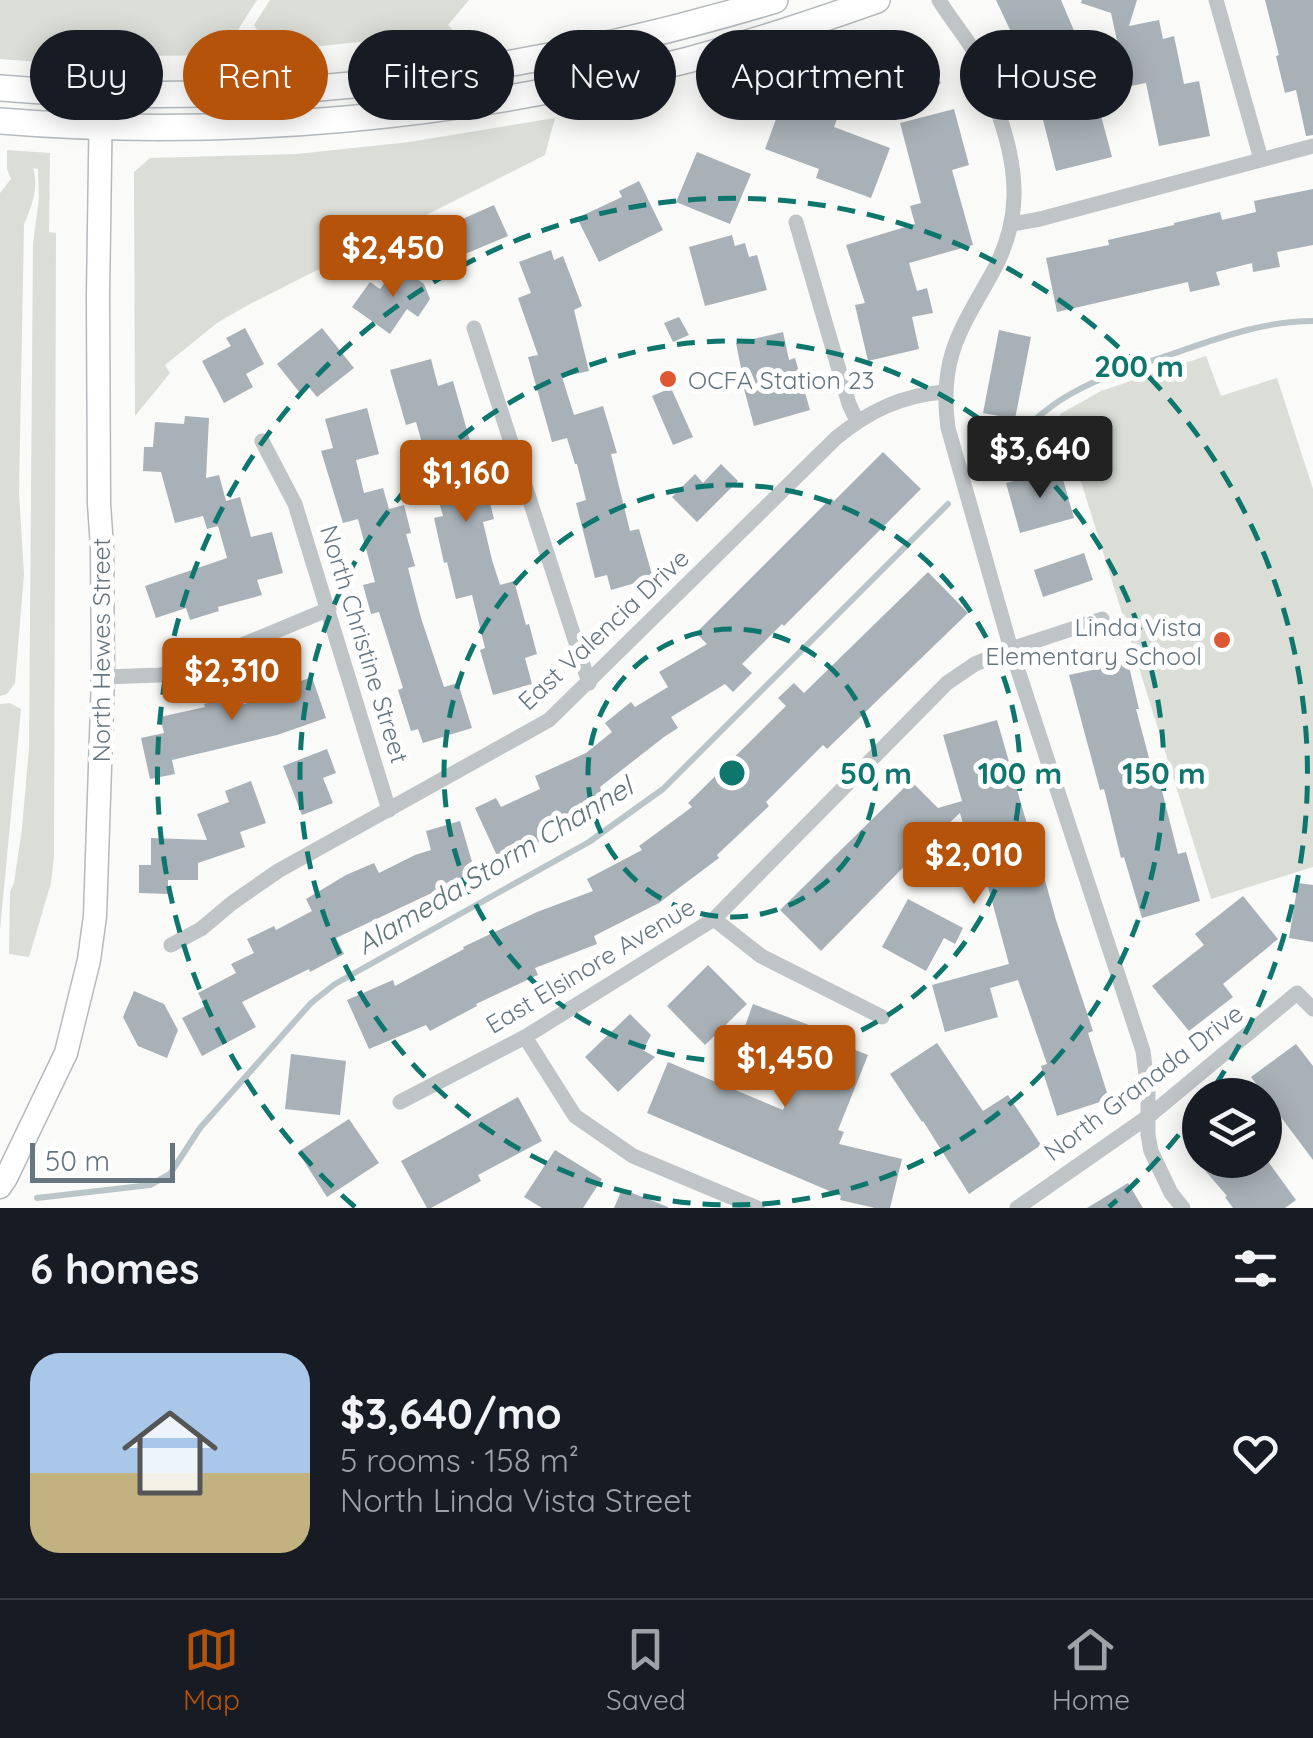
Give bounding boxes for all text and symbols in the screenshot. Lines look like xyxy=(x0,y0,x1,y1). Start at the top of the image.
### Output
chip: Buy xyxy=(30,30,163,120)
chip: Rent xyxy=(183,30,328,120)
chip: Filters xyxy=(348,30,514,120)
chip: New xyxy=(534,30,676,120)
chip: Apartment xyxy=(696,30,940,120)
chip: House xyxy=(960,30,1133,120)
pin: $2,450 xyxy=(312,215,474,300)
text: $2,450 xyxy=(341,227,445,267)
text: 200 m xyxy=(1094,347,1184,385)
place label: OCFA Station 23 xyxy=(688,364,875,395)
marker: OCFA Station 23 xyxy=(657,368,679,390)
pin: $3,640 xyxy=(959,416,1121,501)
text: $3,640 xyxy=(989,428,1091,468)
pin: $1,160 xyxy=(385,440,547,525)
text: $1,160 xyxy=(422,452,510,492)
street label: North Christine Street xyxy=(314,521,416,767)
street label: North Hewes Street xyxy=(85,538,116,762)
street label: East Valencia Drive xyxy=(511,542,695,716)
place label: Linda Vista Elementary School xyxy=(985,611,1202,671)
marker: Linda Vista Elementary School xyxy=(1211,629,1233,651)
pin: $2,310 xyxy=(151,638,313,723)
text: $2,310 xyxy=(184,650,280,690)
text: 50 m xyxy=(840,754,912,792)
text: 100 m xyxy=(978,754,1062,792)
text: 150 m xyxy=(1122,754,1206,792)
centre of rings xyxy=(714,755,750,791)
water label: Alameda Storm Channel xyxy=(349,767,642,961)
pin: $2,010 xyxy=(893,822,1055,907)
text: $2,010 xyxy=(925,834,1023,874)
street label: East Elsinore Avenue xyxy=(480,890,700,1040)
street label: North Granada Drive xyxy=(1037,997,1249,1167)
pin: $1,450 xyxy=(704,1025,866,1110)
text: $1,450 xyxy=(736,1037,834,1077)
map controls xyxy=(1182,1078,1282,1178)
button: layers xyxy=(1182,1078,1282,1178)
scale bar xyxy=(30,1138,175,1182)
text: 50 m xyxy=(45,1143,110,1178)
icon: filters xyxy=(1228,1241,1283,1296)
text: 6 homes xyxy=(30,1242,200,1295)
text: $3,640/mo xyxy=(340,1387,562,1440)
icon: home xyxy=(110,1393,230,1513)
icon: heart xyxy=(1228,1426,1283,1481)
text: 5 rooms · 158 m² xyxy=(340,1440,579,1480)
text: North Linda Vista Street xyxy=(340,1480,692,1520)
tab: Map xyxy=(183,1622,240,1717)
tab: Saved xyxy=(606,1622,686,1717)
tab: Home xyxy=(1052,1622,1130,1717)

